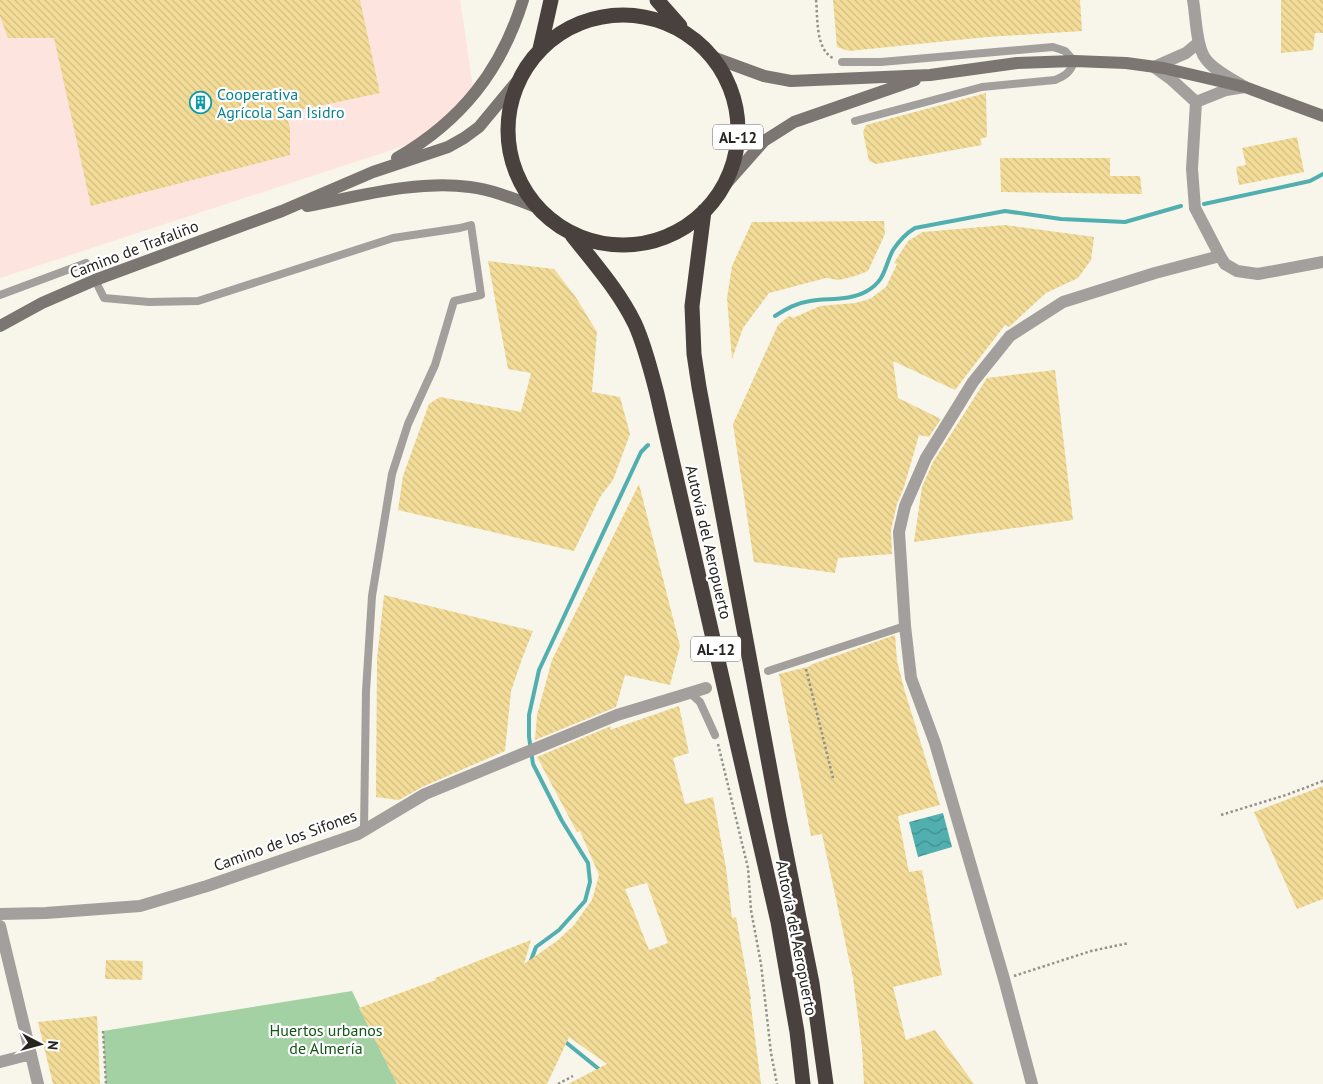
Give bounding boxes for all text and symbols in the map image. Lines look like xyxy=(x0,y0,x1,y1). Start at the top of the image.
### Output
place label: Cooperativa Agrícola San Isidro xyxy=(217,84,345,122)
building icon: Cooperativa Agrícola San Isidro xyxy=(189,91,213,115)
road number: AL-12 xyxy=(713,124,763,150)
street label: Camino de Trafaliño xyxy=(67,215,201,283)
street label: Autovía del Aeropuerto xyxy=(682,463,736,621)
road number: AL-12 xyxy=(691,636,741,662)
street label: Camino de los Sifones xyxy=(211,805,360,875)
street label: Autovía del Aeropuerto xyxy=(772,859,822,1017)
north arrow xyxy=(15,1019,65,1069)
park label: Huertos urbanos de Almería xyxy=(270,1020,383,1058)
text: N xyxy=(43,1040,62,1051)

